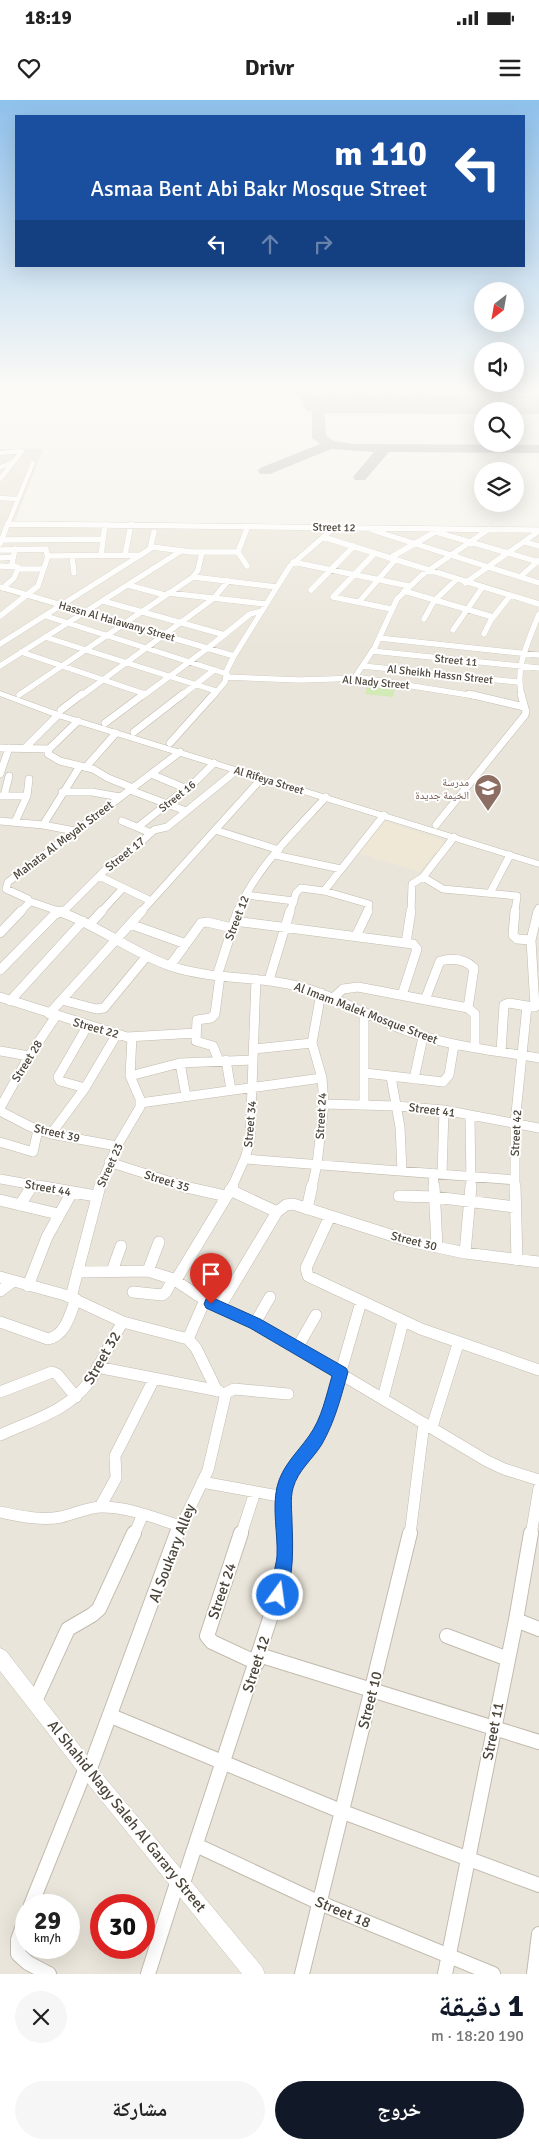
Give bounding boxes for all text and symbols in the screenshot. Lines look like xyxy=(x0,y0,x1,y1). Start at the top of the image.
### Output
text: 18:19 xyxy=(25,6,72,30)
icon: heart xyxy=(15,54,43,82)
text: Drivr xyxy=(245,54,294,81)
icon: menu xyxy=(496,54,524,82)
text: 110 m xyxy=(334,132,427,175)
icon: left xyxy=(445,135,510,200)
text: Asmaa Bent Abi Bakr Mosque Street xyxy=(90,175,427,202)
icon: left xyxy=(203,230,231,258)
icon: ahead xyxy=(256,230,284,258)
icon: right xyxy=(309,230,337,258)
north arrow xyxy=(474,282,524,332)
map controls xyxy=(474,282,524,512)
button: sound xyxy=(474,342,524,392)
button: search xyxy=(474,402,524,452)
button: layers xyxy=(474,462,524,512)
street label: Street 12 xyxy=(312,521,356,534)
street label: Hassn Al Halawany Street xyxy=(57,599,177,644)
street label: Street 11 xyxy=(434,652,478,669)
street label: Al Sheikh Hassn Street xyxy=(386,662,494,687)
street label: Al Nady Street xyxy=(342,673,410,692)
street label: Al Rifeya Street xyxy=(232,764,306,797)
school or university icon: مدرسة الخيمة جديدة xyxy=(473,773,503,812)
place label: مدرسة الخيمة جديدة xyxy=(415,776,469,802)
street label: Street 16 xyxy=(156,778,198,815)
street label: Mahata Al Meyah Street xyxy=(10,798,117,883)
street label: Street 17 xyxy=(102,834,148,875)
street label: Street 12 xyxy=(222,894,253,943)
street label: Al Imam Malek Mosque Street xyxy=(292,979,440,1048)
street label: Street 22 xyxy=(71,1015,120,1042)
street label: Street 28 xyxy=(9,1037,46,1085)
street label: Street 24 xyxy=(313,1092,330,1140)
street label: Street 34 xyxy=(241,1100,260,1148)
street label: Street 41 xyxy=(408,1100,456,1121)
street label: Street 42 xyxy=(508,1109,525,1157)
street label: Street 39 xyxy=(32,1121,81,1146)
street label: Street 23 xyxy=(94,1141,127,1190)
street label: Street 35 xyxy=(142,1167,191,1196)
street label: Street 44 xyxy=(24,1177,73,1200)
street label: Street 30 xyxy=(389,1229,438,1254)
pin xyxy=(190,1253,232,1304)
icon: arrive xyxy=(197,1260,225,1288)
street label: Street 32 xyxy=(80,1328,124,1388)
street label: Al Soukary Alley xyxy=(145,1501,199,1605)
street label: Street 24 xyxy=(204,1560,240,1622)
position arrow xyxy=(251,1568,303,1620)
street label: Street 12 xyxy=(238,1633,274,1695)
street label: Street 10 xyxy=(354,1669,386,1731)
street label: Street 11 xyxy=(479,1701,507,1761)
street label: Al Shahid Nagy Saleh Al Garary Street xyxy=(44,1716,210,1916)
street label: Street 18 xyxy=(313,1892,373,1932)
speed limit sign: 30 xyxy=(90,1894,155,1959)
text: 29 xyxy=(34,1905,61,1936)
text: km/h xyxy=(34,1931,61,1946)
text: 1 دقيقة xyxy=(438,1988,524,2025)
button: close xyxy=(15,1991,67,2043)
text: 190 m · 18:20 xyxy=(431,2026,524,2046)
button: مشاركة xyxy=(15,2081,265,2139)
button: خروج xyxy=(275,2081,524,2139)

